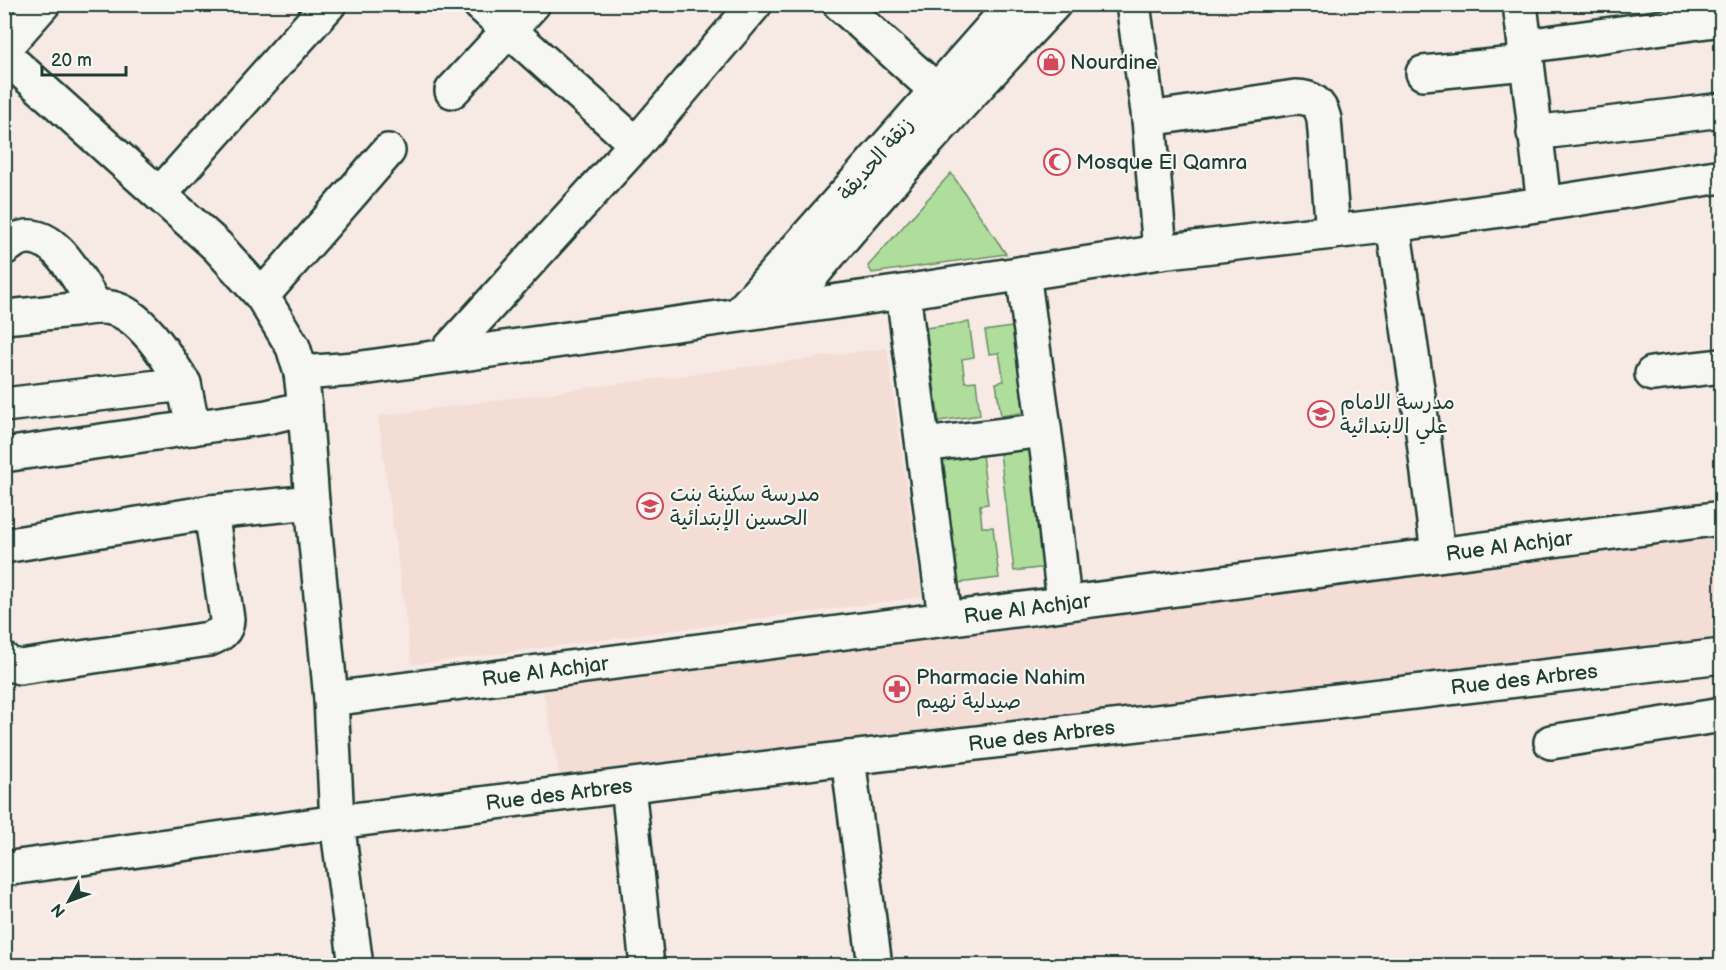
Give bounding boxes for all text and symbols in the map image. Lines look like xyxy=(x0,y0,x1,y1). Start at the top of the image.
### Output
scale bar xyxy=(42,39,126,77)
shop icon: Nourdine xyxy=(1036,47,1066,77)
text: 20 m xyxy=(51,50,92,71)
place label: Nourdine xyxy=(1070,50,1158,75)
street label: زنقة الحديقة xyxy=(833,112,919,206)
mosque icon: Mosque El Qamra xyxy=(1042,147,1072,177)
place label: Mosque El Qamra xyxy=(1076,150,1247,175)
place label: مدرسة الامام علي الابتدائية xyxy=(1340,390,1455,445)
school or university icon: مدرسة الامام علي الابتدائية xyxy=(1306,399,1336,429)
place label: مدرسة سكينة بنت الحسين الإبتدائية xyxy=(670,482,820,531)
school or university icon: مدرسة سكينة بنت الحسين الإبتدائية xyxy=(635,491,665,521)
street label: Rue Al Achjar xyxy=(1444,525,1574,566)
street label: Rue Al Achjar xyxy=(962,588,1092,629)
street label: Rue Al Achjar xyxy=(480,650,611,692)
street label: Rue des Arbres xyxy=(1449,658,1599,700)
place label: Pharmacie Nahim صيدلية نهيم xyxy=(916,665,1085,717)
pharmacy icon: Pharmacie Nahim صيدلية نهيم xyxy=(882,674,912,704)
street label: Rue des Arbres xyxy=(967,714,1116,756)
street label: Rue des Arbres xyxy=(484,773,634,816)
north arrow xyxy=(39,871,99,931)
text: N xyxy=(48,899,70,921)

